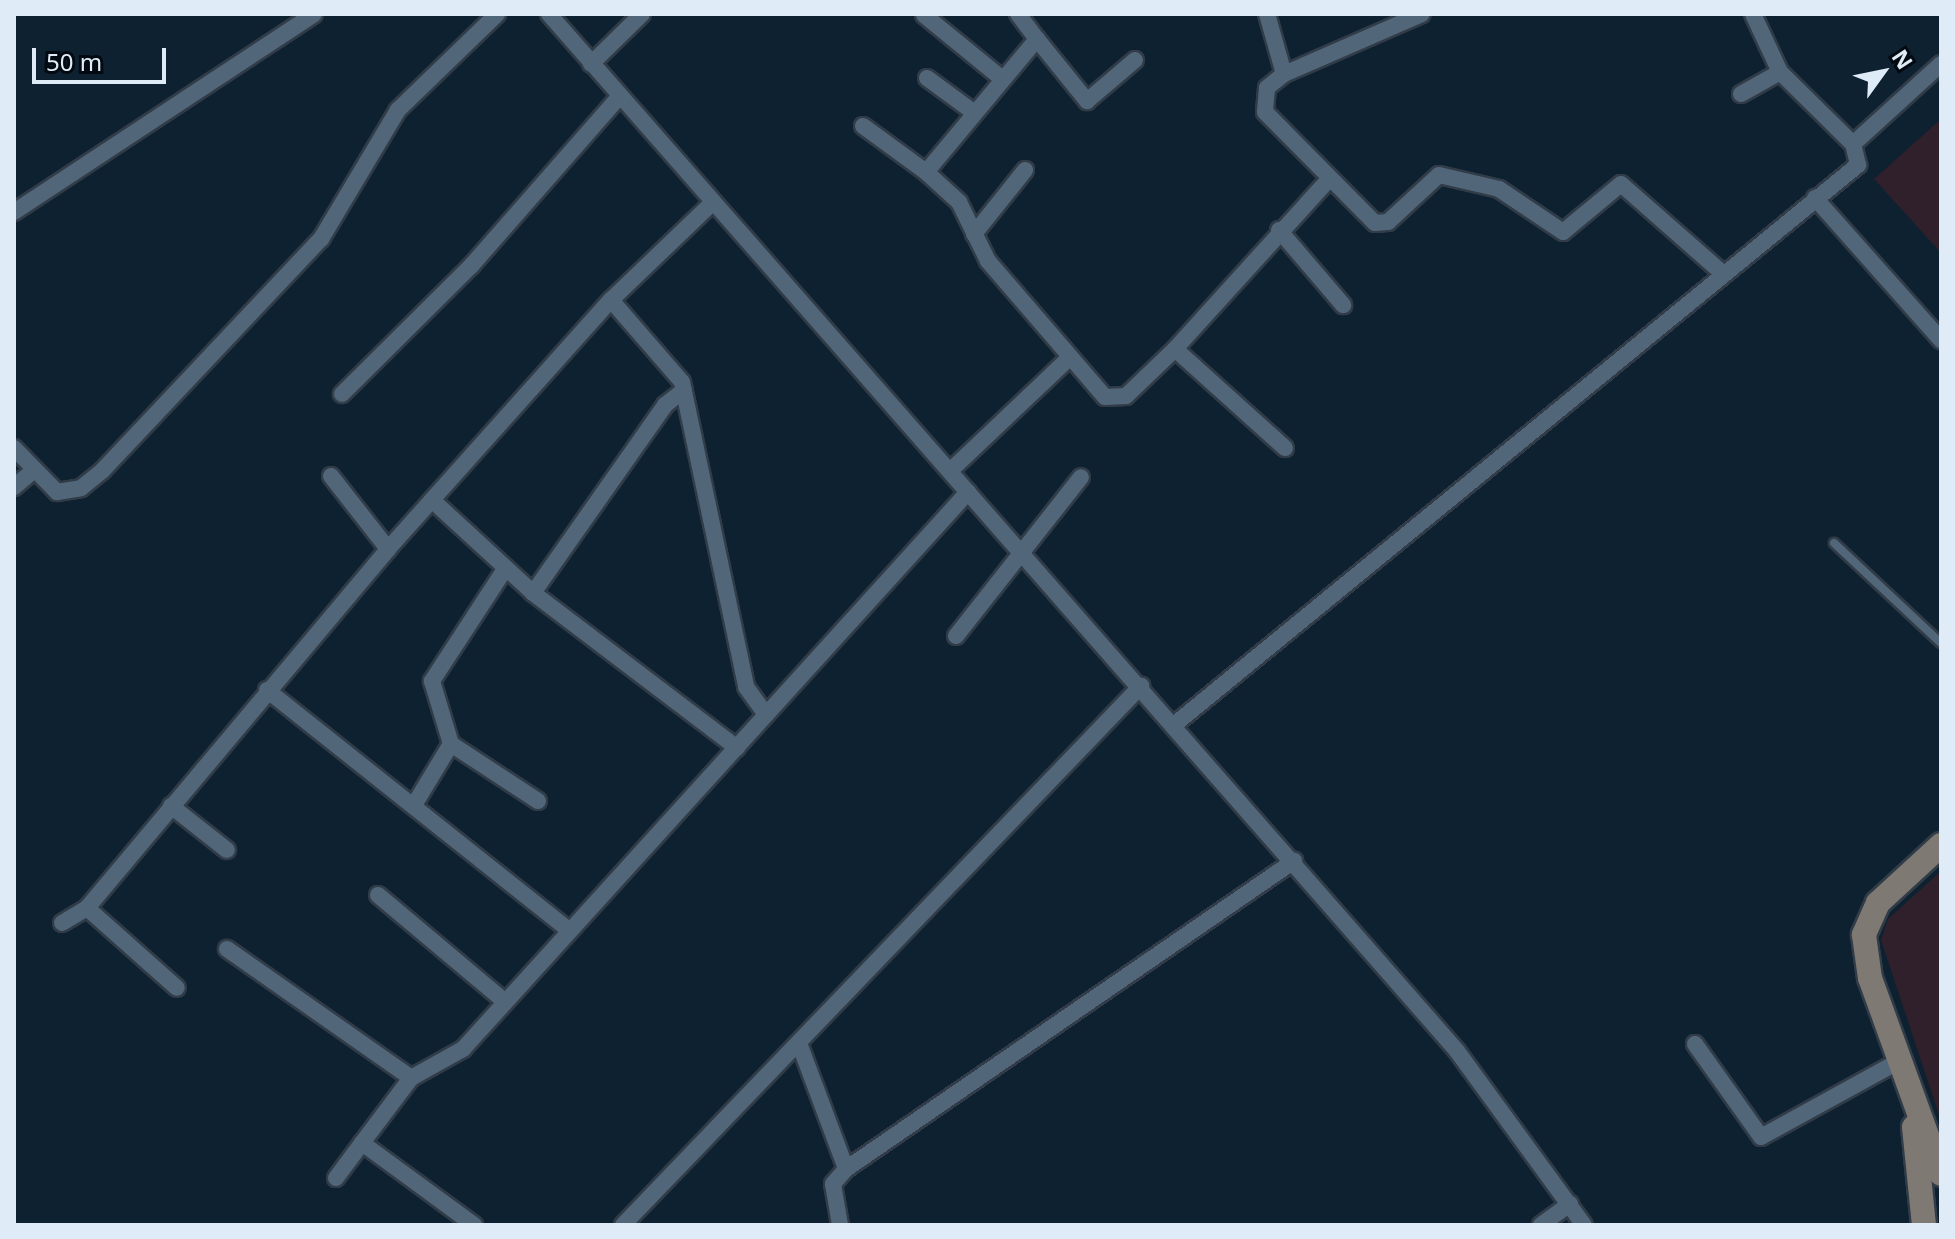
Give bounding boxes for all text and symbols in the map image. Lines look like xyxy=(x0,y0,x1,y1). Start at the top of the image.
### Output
scale bar xyxy=(36,32,170,82)
north arrow xyxy=(1843,32,1923,112)
text: N xyxy=(1886,43,1921,75)
text: 50 m xyxy=(46,45,102,78)

